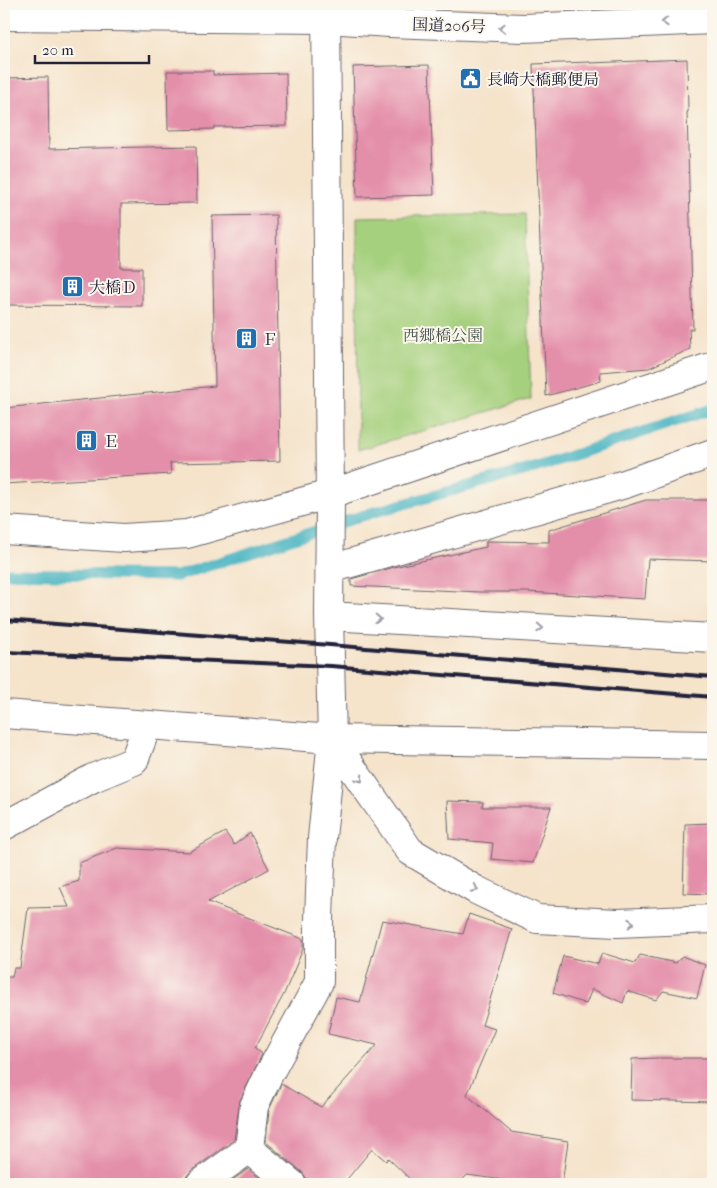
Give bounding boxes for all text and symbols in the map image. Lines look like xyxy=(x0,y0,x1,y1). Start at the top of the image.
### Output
street label: 国道206号 xyxy=(412,15,486,36)
one-way arrow xyxy=(660,17,668,28)
one-way arrow xyxy=(498,22,506,33)
scale bar xyxy=(35,32,149,64)
text: 20 m xyxy=(42,41,74,59)
public building icon: 長崎大橋郵便局 xyxy=(459,67,483,91)
place label: 長崎大橋郵便局 xyxy=(487,70,599,89)
building icon: 大橋Ｄ xyxy=(61,275,85,299)
place label: 大橋Ｄ xyxy=(89,278,137,297)
park label: 西郷橋公園 xyxy=(403,326,483,345)
building icon: Ｆ xyxy=(234,327,258,351)
place label: Ｆ xyxy=(262,330,278,349)
building icon: Ｅ xyxy=(75,429,99,453)
place label: Ｅ xyxy=(103,432,119,451)
one-way arrow xyxy=(374,614,382,625)
one-way arrow xyxy=(537,623,545,634)
one-way arrow xyxy=(354,773,363,783)
one-way arrow xyxy=(470,883,479,893)
one-way arrow xyxy=(627,917,635,928)

